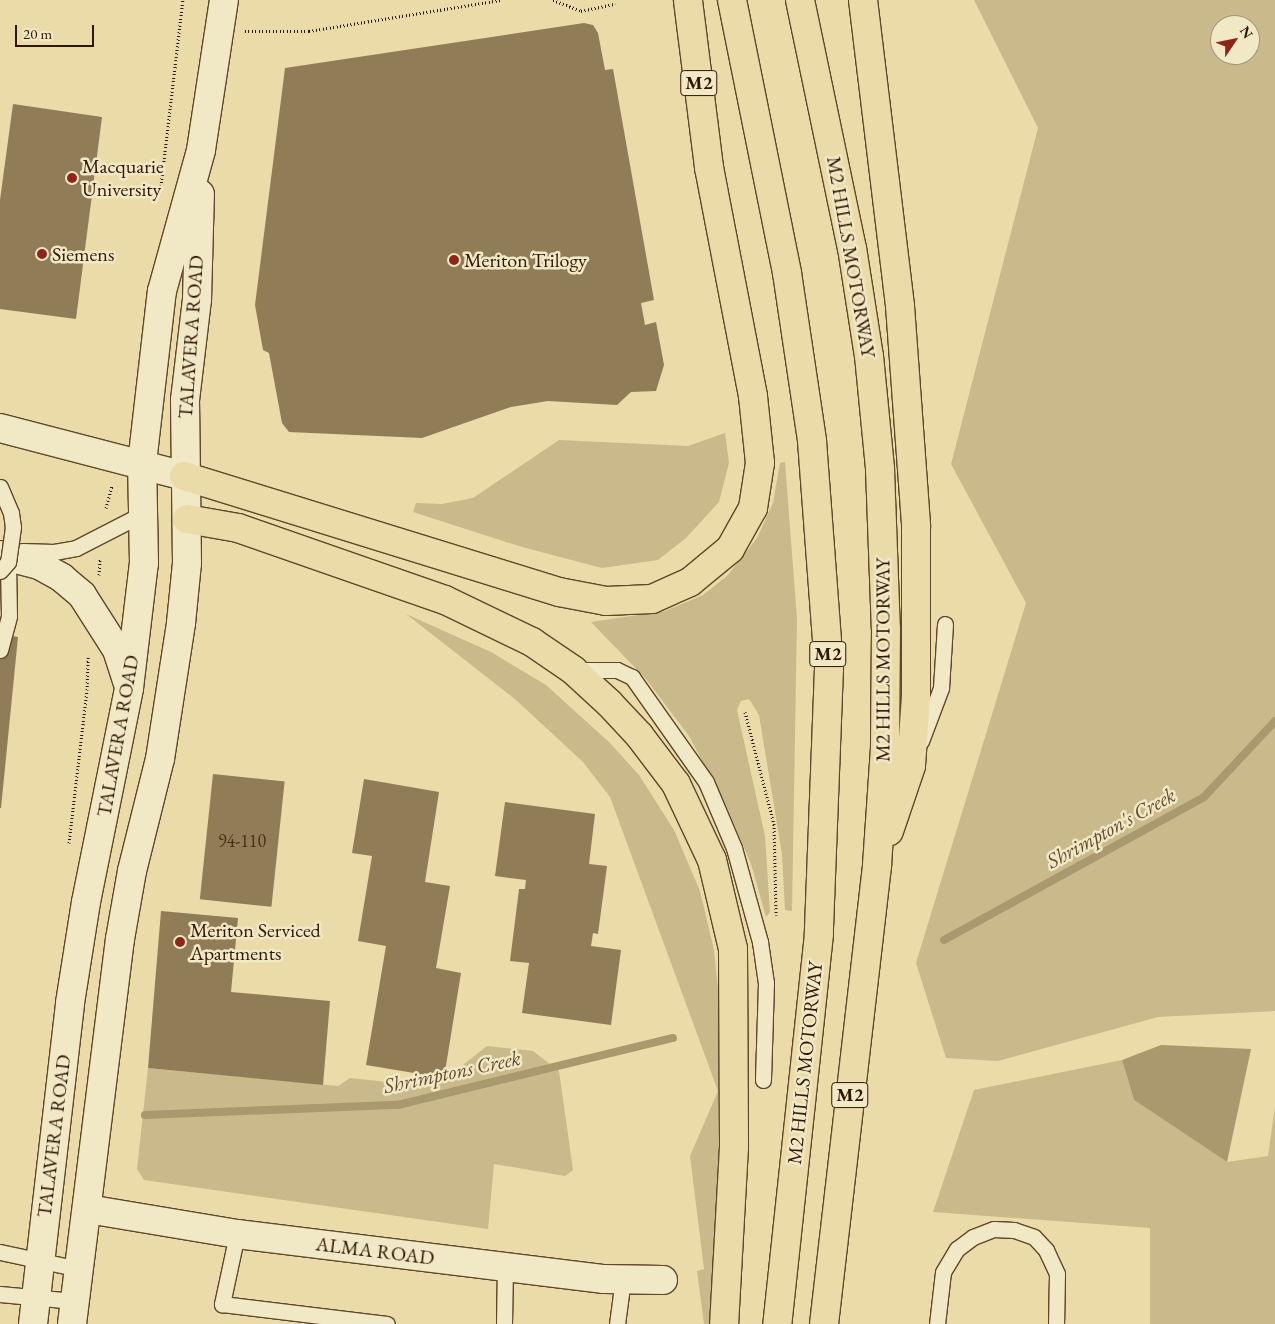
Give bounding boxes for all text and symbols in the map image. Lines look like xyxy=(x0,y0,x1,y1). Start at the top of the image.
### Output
scale bar xyxy=(18,15,96,47)
north arrow xyxy=(1210,15,1260,65)
text: N xyxy=(1236,22,1257,42)
text: 20 m xyxy=(23,24,52,43)
road number: M2 xyxy=(680,66,718,100)
street label: M2 HILLS MOTORWAY xyxy=(821,154,881,360)
place label: Macquarie University xyxy=(82,155,164,202)
marker: Macquarie University xyxy=(66,172,78,184)
place label: Siemens xyxy=(52,242,114,266)
marker: Siemens xyxy=(36,248,48,260)
place label: Meriton Trilogy xyxy=(464,248,587,272)
marker: Meriton Trilogy xyxy=(448,254,460,266)
street label: TALAVERA ROAD xyxy=(173,255,209,419)
street label: M2 HILLS MOTORWAY xyxy=(871,558,895,762)
road number: M2 xyxy=(809,638,847,671)
street label: TALAVERA ROAD xyxy=(92,653,144,819)
water label: Shrimpton's Creek xyxy=(1042,782,1180,874)
house number: 94-110 xyxy=(218,830,266,852)
place label: Meriton Serviced Apartments xyxy=(190,918,321,965)
marker: Meriton Serviced Apartments xyxy=(174,936,186,948)
street label: M2 HILLS MOTORWAY xyxy=(782,960,828,1166)
water label: Shrimptons Creek xyxy=(381,1045,523,1099)
street label: TALAVERA ROAD xyxy=(32,1053,76,1219)
road number: M2 xyxy=(831,1078,869,1112)
street label: ALMA ROAD xyxy=(314,1232,436,1270)

